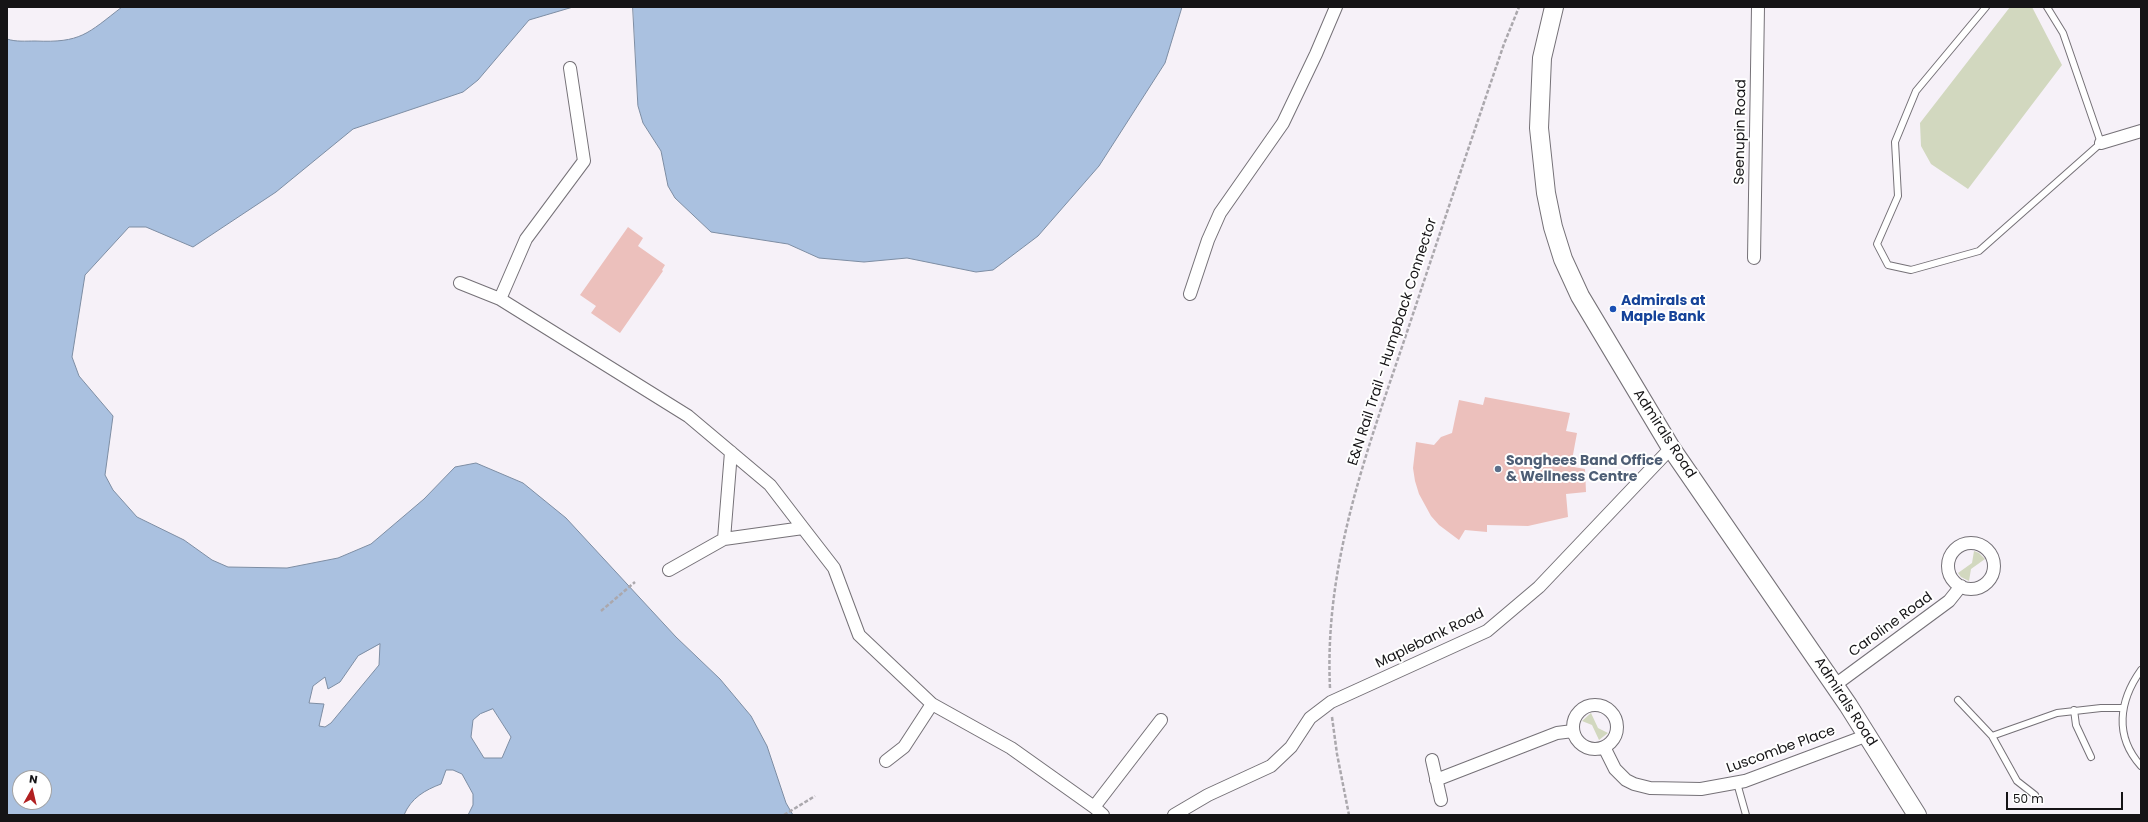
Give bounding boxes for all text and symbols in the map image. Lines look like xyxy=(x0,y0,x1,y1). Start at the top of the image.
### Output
street label: Seenupin Road xyxy=(1732,79,1750,185)
street label: E&N Rail Trail - Humpback Connector xyxy=(1345,216,1441,468)
place label: Admirals at Maple Bank xyxy=(1621,293,1705,326)
marker: Admirals at Maple Bank xyxy=(1608,304,1618,314)
street label: Admirals Road xyxy=(1629,387,1699,481)
place label: Songhees Band Office & Wellness Centre xyxy=(1506,453,1663,486)
marker: Songhees Band Office & Wellness Centre xyxy=(1493,464,1503,474)
street label: Caroline Road xyxy=(1846,589,1936,661)
street label: Maplebank Road xyxy=(1373,606,1487,672)
street label: Admirals Road xyxy=(1810,655,1880,749)
street label: Luscombe Place xyxy=(1724,723,1838,777)
north arrow xyxy=(12,770,52,810)
text: N xyxy=(28,771,39,788)
scale bar xyxy=(2008,784,2125,810)
text: 50 m xyxy=(2013,790,2044,807)

